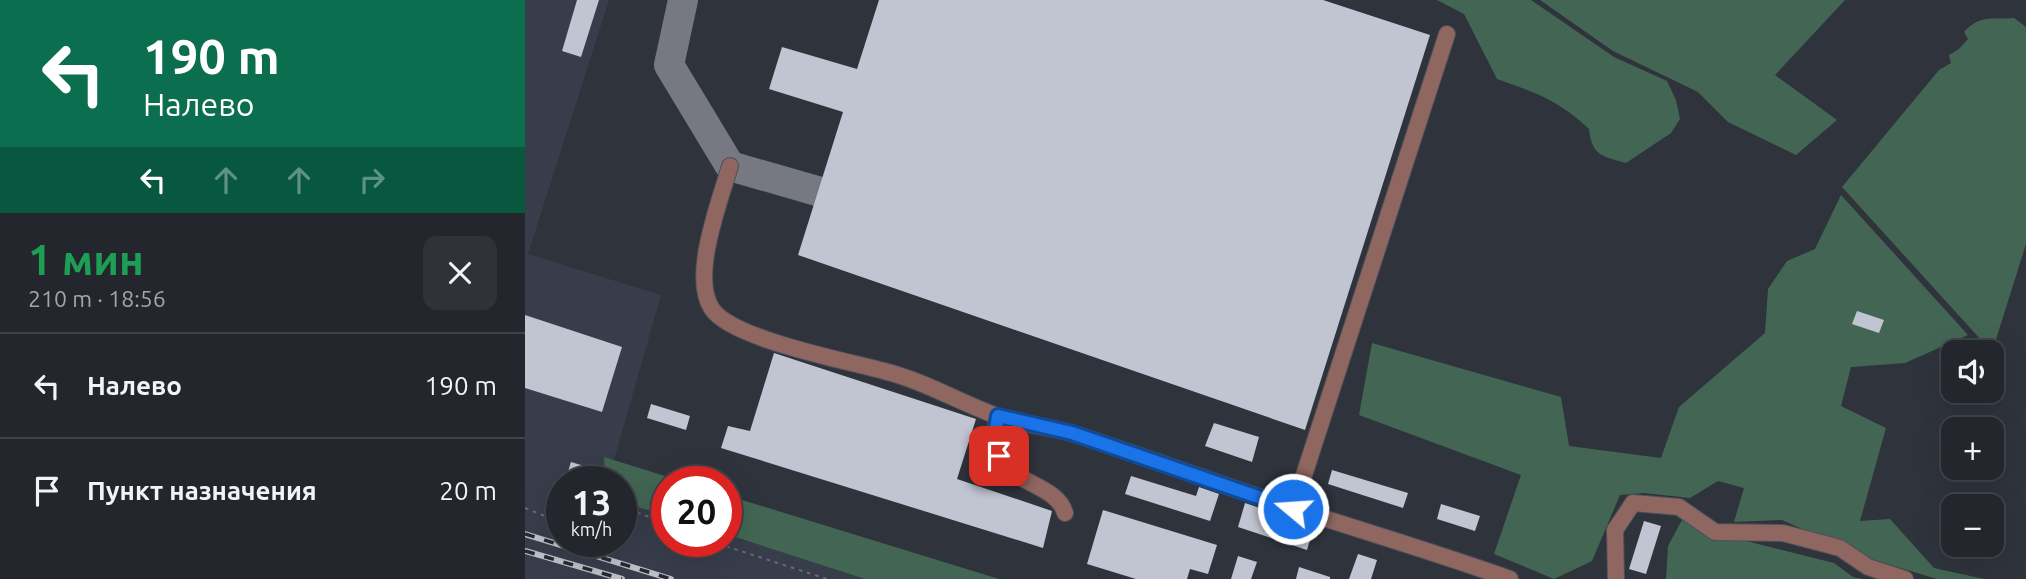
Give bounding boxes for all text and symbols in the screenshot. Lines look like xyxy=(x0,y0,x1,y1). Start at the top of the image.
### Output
icon: left xyxy=(28,28,119,119)
text: 190 m xyxy=(143,28,280,83)
text: Налево xyxy=(143,86,255,122)
icon: left xyxy=(134,161,172,199)
icon: ahead xyxy=(207,161,245,199)
icon: ahead xyxy=(280,161,318,199)
icon: right xyxy=(353,161,391,199)
text: 1 мин xyxy=(28,236,144,283)
button: close xyxy=(423,236,497,310)
text: 210 m · 18:56 xyxy=(28,286,166,311)
map controls xyxy=(1941,340,2004,557)
button: sound xyxy=(1941,340,2004,403)
icon: left xyxy=(28,367,66,405)
text: Налево xyxy=(87,371,182,400)
text: 190 m xyxy=(425,371,497,400)
button: + xyxy=(1941,417,2004,480)
pin xyxy=(969,426,1029,486)
icon: arrive xyxy=(980,437,1018,475)
speed limit sign: 20 xyxy=(651,466,742,557)
icon: arrive xyxy=(28,472,66,510)
position arrow xyxy=(1256,472,1330,546)
text: Пункт назначения xyxy=(87,476,317,505)
text: 20 m xyxy=(439,476,497,505)
text: 13 xyxy=(572,482,611,522)
button: − xyxy=(1941,494,2004,557)
text: km/h xyxy=(571,519,612,539)

